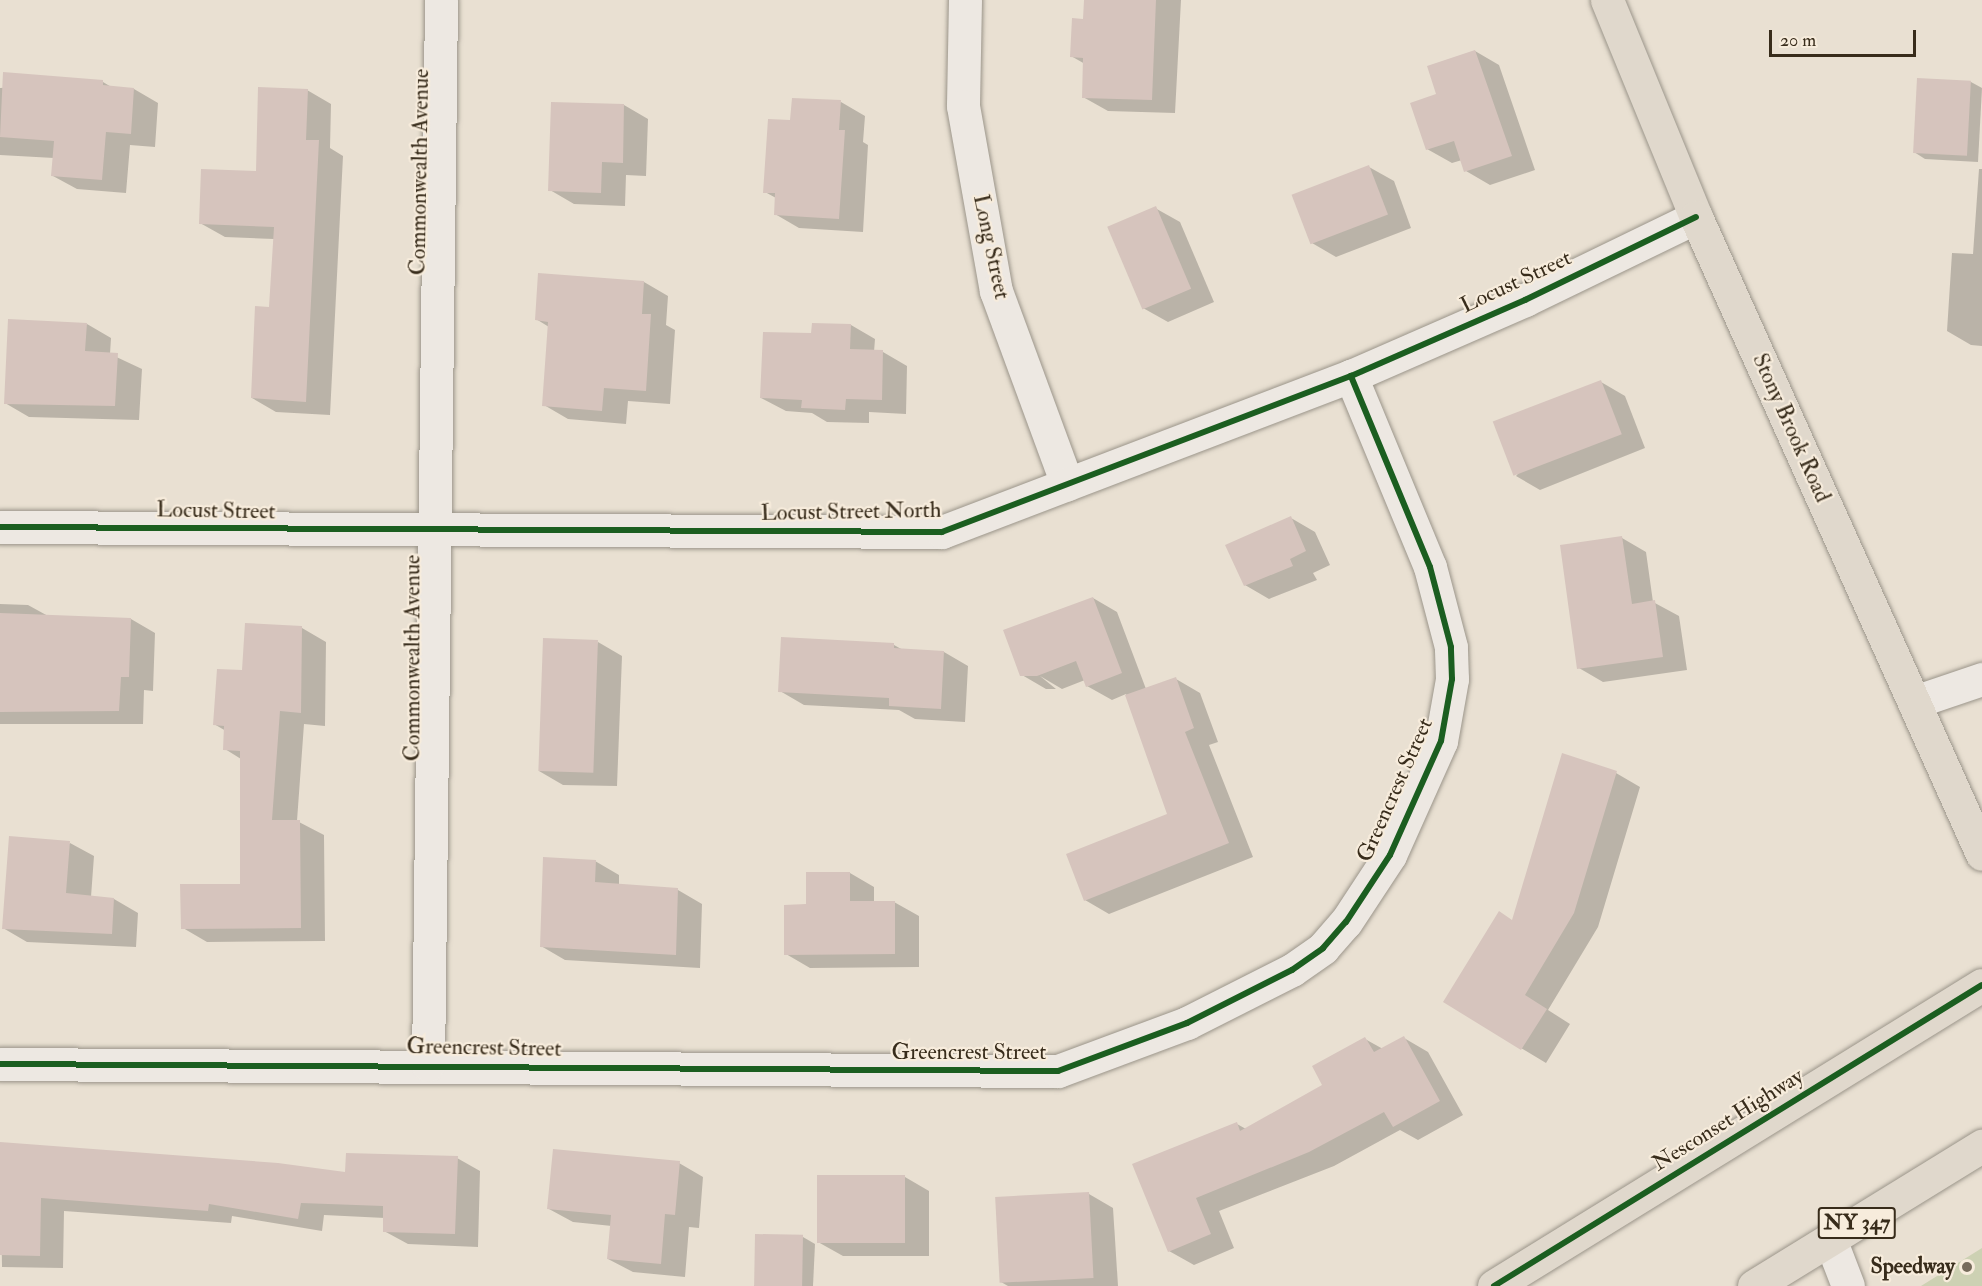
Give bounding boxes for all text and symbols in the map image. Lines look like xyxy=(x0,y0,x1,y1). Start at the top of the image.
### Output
scale bar xyxy=(1772,18,1919,56)
text: 20 m xyxy=(1780,29,1816,52)
street label: Commonwealth Avenue xyxy=(405,69,435,275)
street label: Long Street xyxy=(967,192,1015,302)
street label: Locust Street xyxy=(1456,245,1576,319)
street label: Stony Brook Road xyxy=(1746,350,1836,506)
street label: Locust Street xyxy=(156,497,276,525)
street label: Locust Street North xyxy=(761,497,941,527)
street label: Commonwealth Avenue xyxy=(400,555,426,761)
street label: Greencrest Street xyxy=(1351,714,1439,866)
street label: Greencrest Street xyxy=(406,1033,562,1063)
street label: Greencrest Street xyxy=(892,1040,1046,1066)
street label: Nesconset Highway xyxy=(1648,1063,1808,1177)
road number: NY 347 xyxy=(1816,1205,1898,1241)
place label: Speedway xyxy=(1871,1254,1955,1280)
marker: Speedway xyxy=(1960,1260,1974,1274)

